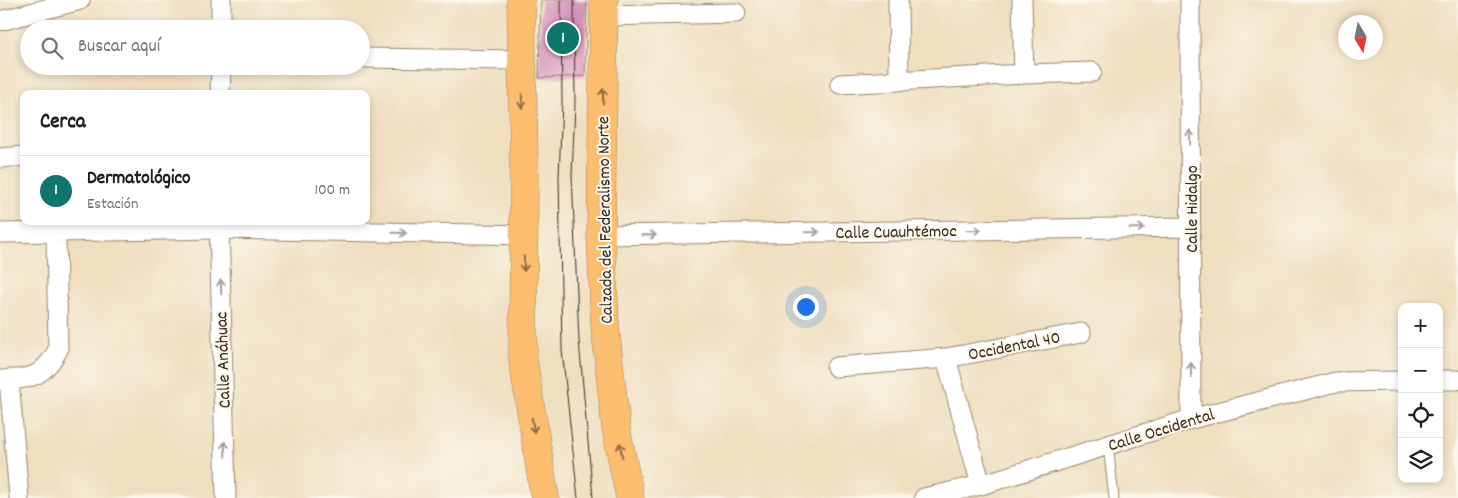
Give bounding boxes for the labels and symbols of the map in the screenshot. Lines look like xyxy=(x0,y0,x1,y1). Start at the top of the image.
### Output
north arrow xyxy=(1338,15,1383,60)
pin: 1 xyxy=(547,19,579,57)
one-way arrow xyxy=(598,89,608,105)
one-way arrow xyxy=(517,92,527,109)
street label: Calzada del Federalismo Norte xyxy=(592,116,621,324)
one-way arrow xyxy=(1185,130,1195,146)
street label: Calle Hidalgo xyxy=(1181,165,1206,253)
street label: Calle Cuauhtémoc xyxy=(835,220,957,247)
one-way arrow xyxy=(1128,223,1145,233)
one-way arrow xyxy=(966,225,982,235)
one-way arrow xyxy=(804,227,820,237)
one-way arrow xyxy=(390,228,406,237)
one-way arrow xyxy=(641,230,657,239)
one-way arrow xyxy=(519,255,529,271)
one-way arrow xyxy=(216,279,225,295)
your location xyxy=(793,294,819,320)
street label: Calle Anáhuac xyxy=(210,311,239,409)
street label: Occidental 40 xyxy=(966,326,1063,369)
one-way arrow xyxy=(1186,362,1196,378)
street label: Calle Occidental xyxy=(1105,403,1219,459)
one-way arrow xyxy=(529,417,539,433)
one-way arrow xyxy=(220,442,230,458)
one-way arrow xyxy=(616,443,625,459)

